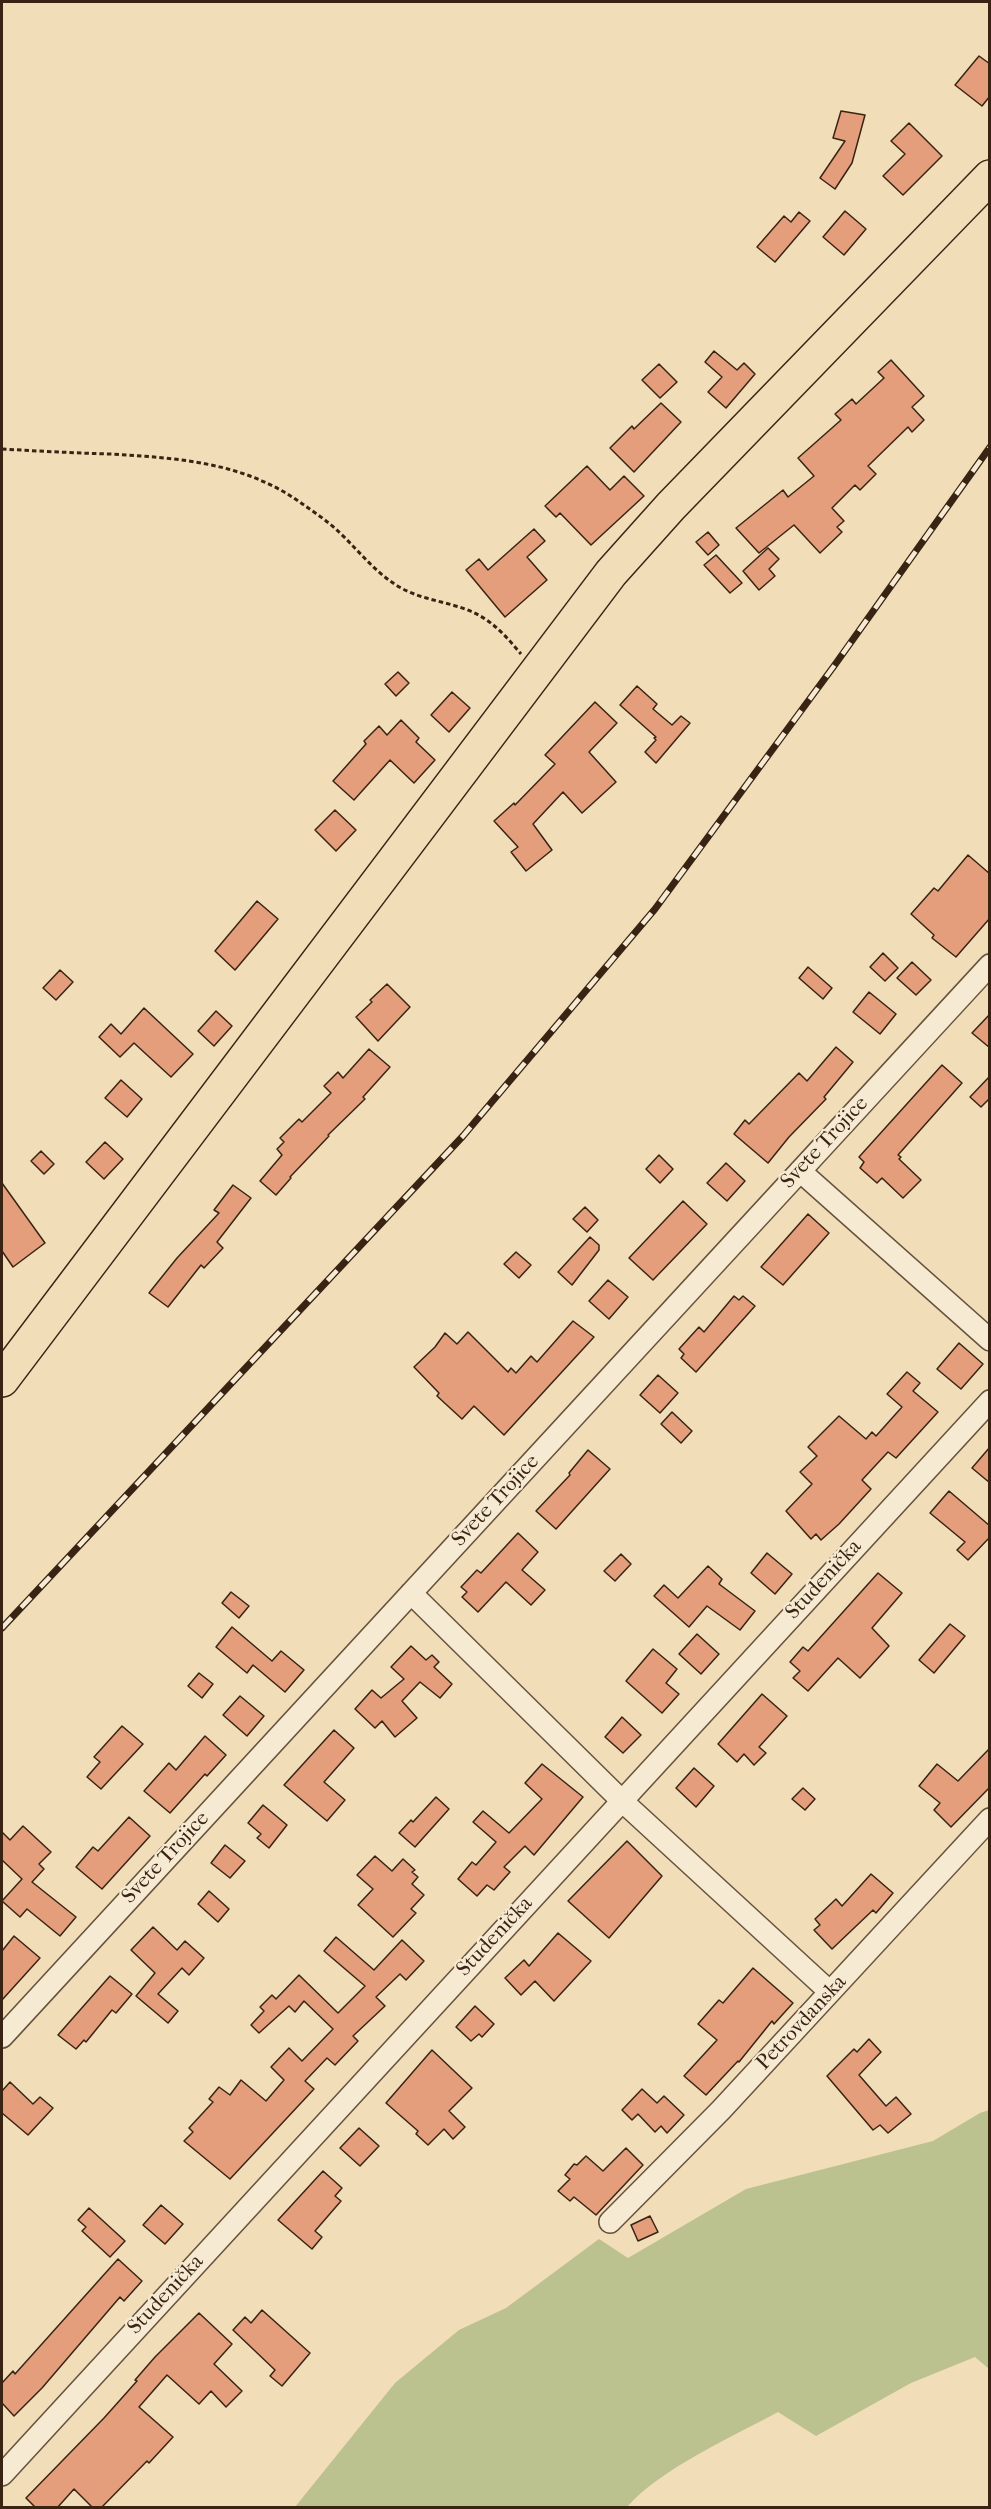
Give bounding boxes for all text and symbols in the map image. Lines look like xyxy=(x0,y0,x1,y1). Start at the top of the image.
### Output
street label: Svete Trojice xyxy=(776,1092,874,1194)
street label: Svete Trojice xyxy=(447,1450,545,1552)
street label: Studenička xyxy=(781,1535,867,1625)
street label: Svete Trojice xyxy=(117,1807,215,1909)
street label: Studenička xyxy=(452,1892,538,1982)
street label: Petrovdanska xyxy=(752,1970,852,2076)
street label: Studenička xyxy=(123,2250,209,2340)

